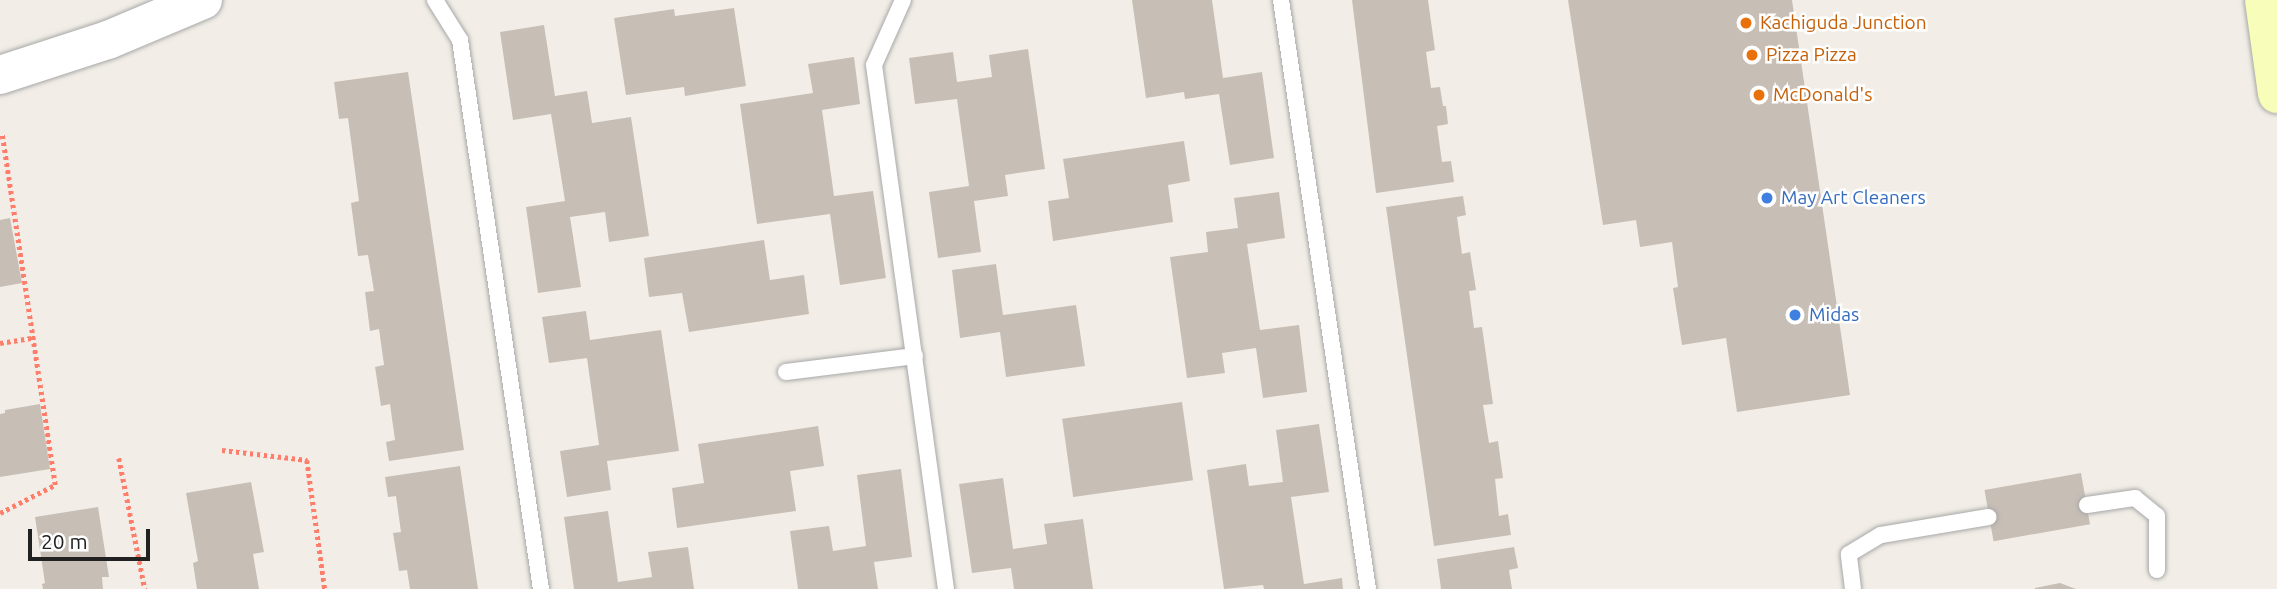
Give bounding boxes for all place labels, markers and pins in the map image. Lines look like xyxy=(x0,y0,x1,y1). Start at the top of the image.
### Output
place label: Kachiguda Junction xyxy=(1760,12,1927,34)
marker: Kachiguda Junction xyxy=(1738,15,1754,31)
place label: Pizza Pizza xyxy=(1766,44,1857,66)
marker: Pizza Pizza xyxy=(1744,47,1760,63)
place label: McDonald's xyxy=(1773,84,1872,106)
marker: McDonald's xyxy=(1751,87,1767,103)
place label: May Art Cleaners xyxy=(1781,187,1926,209)
marker: May Art Cleaners xyxy=(1759,190,1775,206)
place label: Midas xyxy=(1809,304,1859,326)
marker: Midas xyxy=(1787,307,1803,323)

